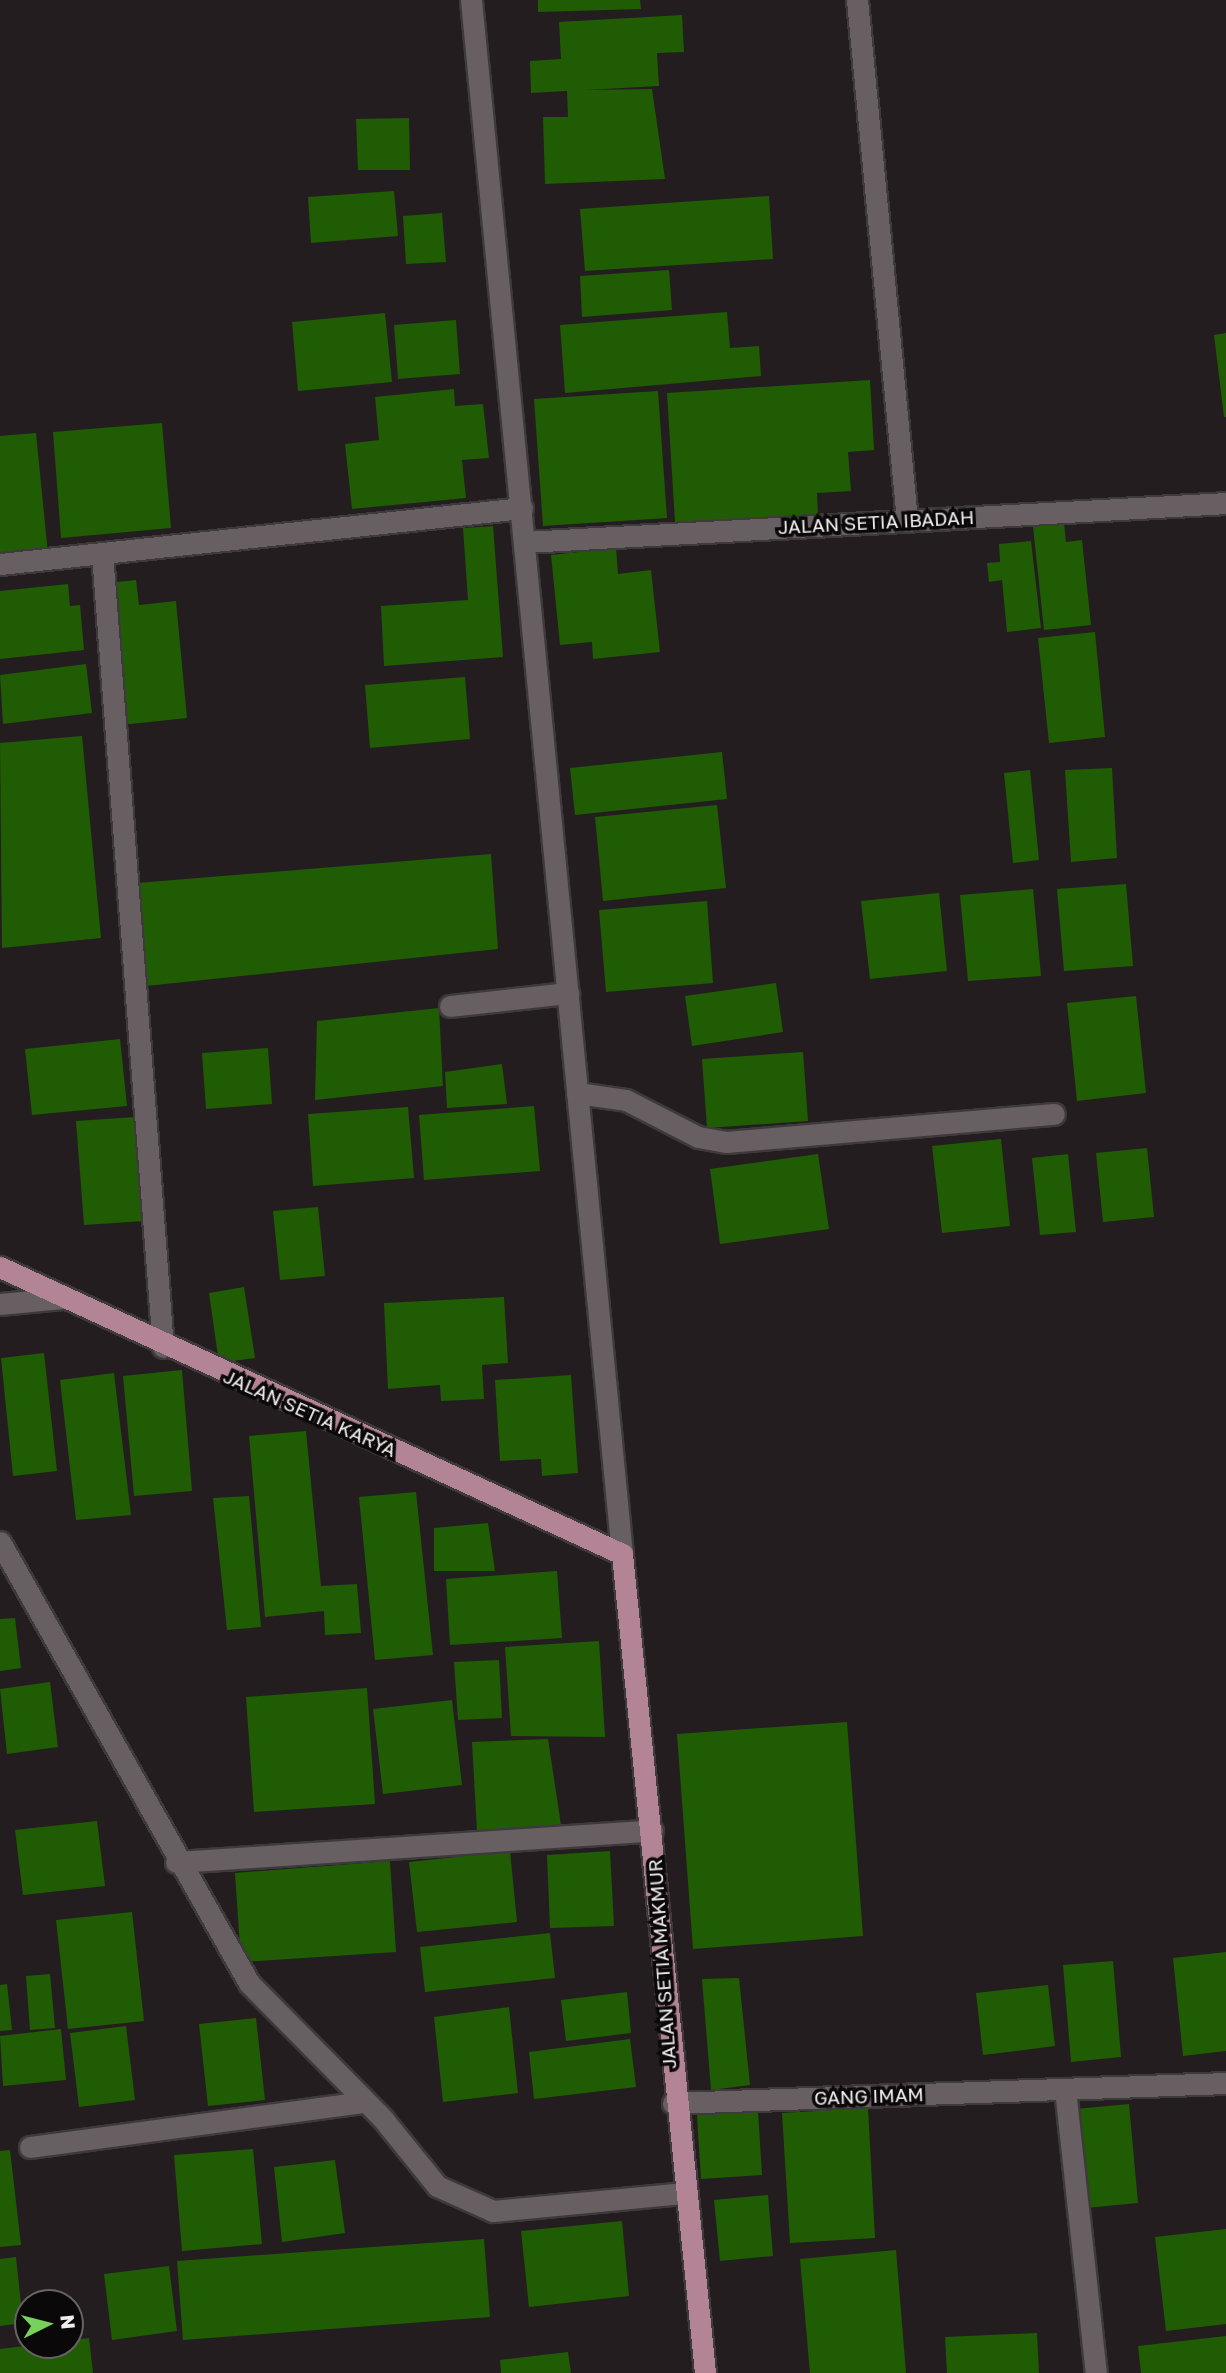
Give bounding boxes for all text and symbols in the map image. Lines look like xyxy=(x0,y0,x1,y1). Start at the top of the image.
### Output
street label: JALAN SETIA IBADAH xyxy=(777,505,975,539)
street label: JALAN SETIA KARYA xyxy=(220,1365,400,1461)
street label: JALAN SETIA MAKMUR xyxy=(643,1858,681,2070)
street label: GANG IMAM xyxy=(814,2083,924,2109)
north arrow xyxy=(14,2289,84,2359)
text: N xyxy=(56,2314,81,2330)

